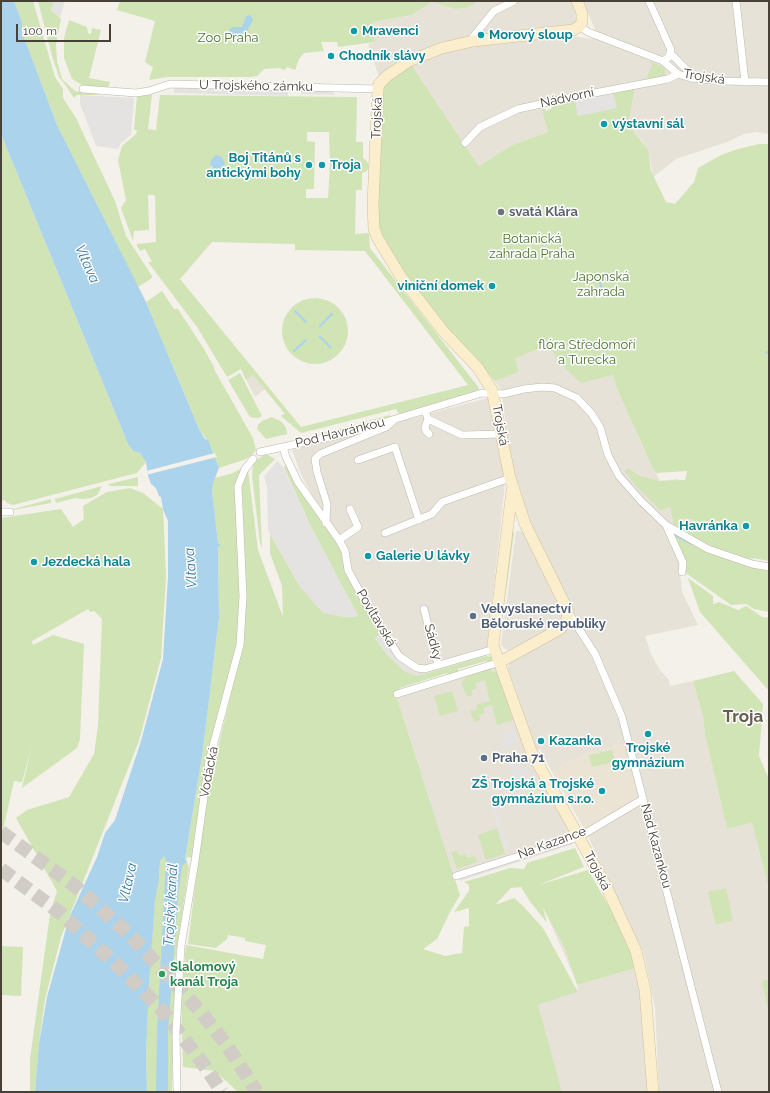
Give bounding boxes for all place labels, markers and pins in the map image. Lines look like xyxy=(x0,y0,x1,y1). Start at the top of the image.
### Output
place label: Mravenci xyxy=(362,23,419,39)
marker: Mravenci xyxy=(349,26,359,36)
place label: Morový sloup xyxy=(489,27,573,43)
marker: Morový sloup xyxy=(476,30,486,40)
place label: Chodník slávy xyxy=(339,48,426,64)
marker: Chodník slávy xyxy=(326,51,336,61)
place label: výstavní sál xyxy=(612,116,684,132)
marker: výstavní sál xyxy=(599,119,609,129)
place label: Boj Titánů s antickými bohy xyxy=(206,150,301,181)
place label: Troja xyxy=(330,157,361,173)
marker: Boj Titánů s antickými bohy xyxy=(304,160,314,170)
marker: Troja xyxy=(317,160,327,170)
place label: svatá Klára xyxy=(509,204,578,220)
marker: svatá Klára xyxy=(496,207,506,217)
place label: viniční domek xyxy=(397,278,484,294)
marker: viniční domek xyxy=(487,281,497,291)
place label: Havránka xyxy=(679,518,738,534)
marker: Havránka xyxy=(741,521,751,531)
place label: Galerie U lávky xyxy=(376,548,470,564)
marker: Galerie U lávky xyxy=(363,551,373,561)
place label: Jezdecká hala xyxy=(42,554,130,570)
marker: Jezdecká hala xyxy=(29,557,39,567)
place label: Velvyslanectví Běloruské republiky xyxy=(481,601,606,632)
marker: Velvyslanectví Běloruské republiky xyxy=(468,611,478,621)
marker: Trojské gymnázium xyxy=(643,729,653,739)
place label: Kazanka xyxy=(549,733,601,749)
marker: Kazanka xyxy=(536,736,546,746)
place label: Trojské gymnázium xyxy=(612,740,684,771)
place label: Praha 71 xyxy=(492,750,545,766)
marker: Praha 71 xyxy=(479,753,489,763)
place label: ZŠ Trojská a Trojské gymnázium s.r.o. xyxy=(472,776,594,807)
marker: ZŠ Trojská a Trojské gymnázium s.r.o. xyxy=(597,786,607,796)
place label: Slalomový kanál Troja xyxy=(170,959,238,990)
marker: Slalomový kanál Troja xyxy=(157,969,167,979)

